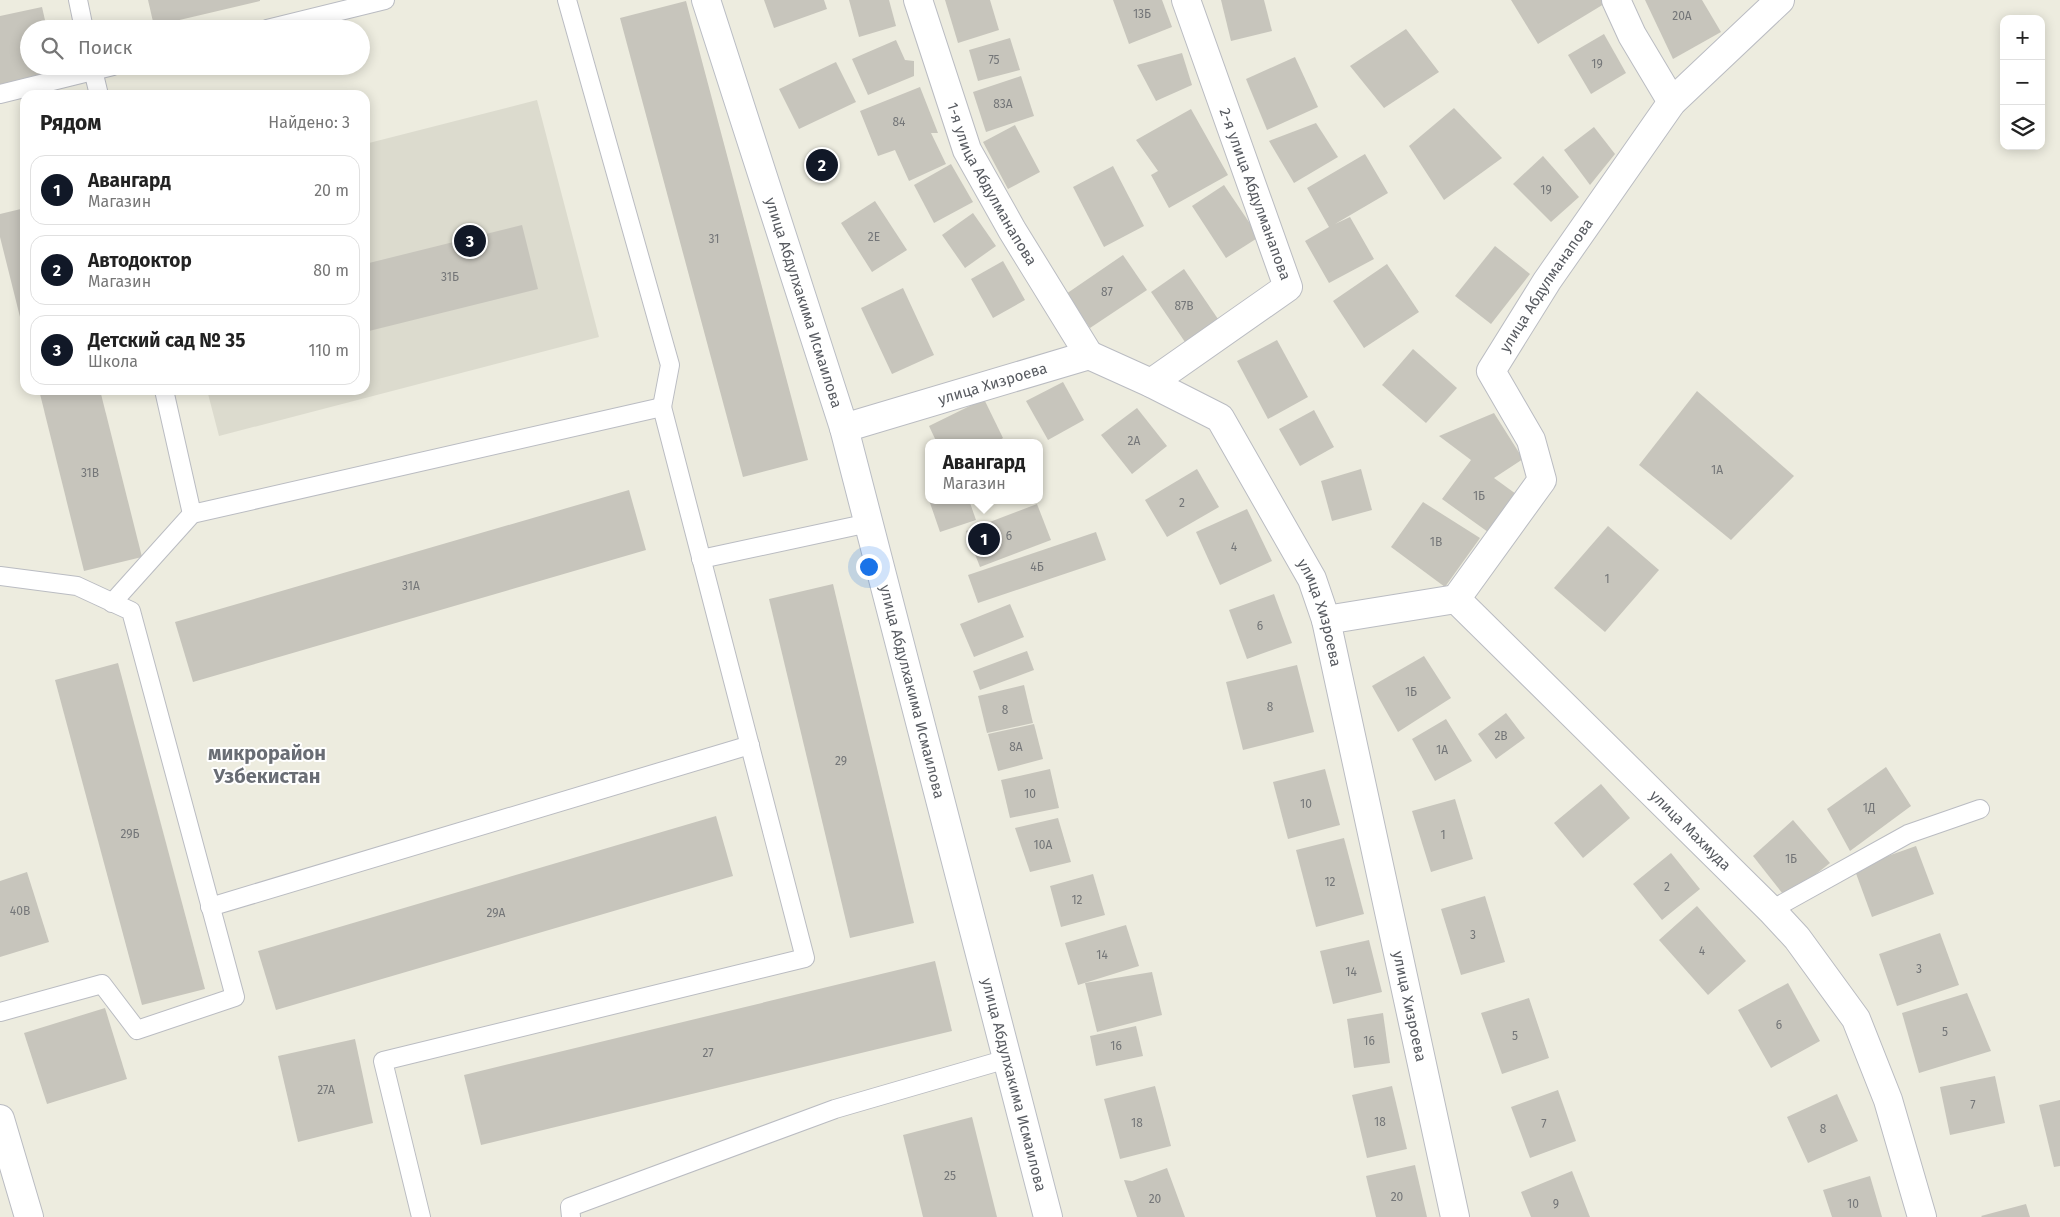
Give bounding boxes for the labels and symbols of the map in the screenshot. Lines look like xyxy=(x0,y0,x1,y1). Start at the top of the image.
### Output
house number: 13Б xyxy=(1133,7,1151,21)
house number: 20А xyxy=(1672,9,1692,23)
house number: 75 xyxy=(988,53,1000,67)
house number: 19 xyxy=(1591,57,1603,71)
house number: 83А xyxy=(993,97,1013,111)
street label: 1-я улица Абдулманапова xyxy=(943,100,1041,269)
street label: 2-я улица Абдулманапова xyxy=(1215,105,1295,283)
house number: 84 xyxy=(893,115,906,129)
pin: 2 xyxy=(806,146,838,184)
house number: 19 xyxy=(1540,183,1552,197)
street label: улица Абдулхакима Исмаилова xyxy=(761,195,846,410)
street label: улица Абдулманапова xyxy=(1496,215,1597,356)
pin: 3 xyxy=(454,222,486,260)
house number: 2Е xyxy=(868,230,880,244)
house number: 31 xyxy=(709,232,719,246)
house number: 31Б xyxy=(441,270,459,284)
house number: 87 xyxy=(1101,285,1113,299)
house number: 87В xyxy=(1174,299,1194,313)
street label: улица Хизроева xyxy=(936,359,1049,408)
house number: 2А xyxy=(1128,434,1141,448)
house number: 1А xyxy=(1711,463,1723,477)
house number: 31В xyxy=(81,466,99,480)
house number: 1Б xyxy=(1473,489,1485,503)
house number: 2 xyxy=(1179,496,1185,510)
pin: 1 xyxy=(968,520,1000,558)
house number: 6 xyxy=(1006,529,1012,543)
house number: 1В xyxy=(1430,535,1442,549)
house number: 4 xyxy=(1231,540,1238,554)
your location xyxy=(856,554,882,580)
street label: улица Хизроева xyxy=(1293,556,1345,668)
house number: 4Б xyxy=(1030,560,1044,574)
house number: 1 xyxy=(1604,572,1610,586)
house number: 31А xyxy=(402,579,420,593)
street label: улица Абдулхакима Исмаилова xyxy=(876,583,948,800)
house number: 6 xyxy=(1257,619,1263,633)
house number: 1Б xyxy=(1405,685,1417,699)
house number: 8 xyxy=(1267,700,1274,714)
house number: 8 xyxy=(1002,703,1009,717)
house number: 2В xyxy=(1494,729,1508,743)
house number: 8А xyxy=(1009,740,1023,754)
district label: микрорайон Узбекистан xyxy=(208,741,326,788)
house number: 1А xyxy=(1436,743,1448,757)
house number: 29 xyxy=(835,754,847,768)
street label: улица Махмуда xyxy=(1646,786,1735,874)
house number: 10 xyxy=(1024,787,1036,801)
house number: 10 xyxy=(1300,797,1312,811)
house number: 1Д xyxy=(1863,801,1875,815)
house number: 29Б xyxy=(120,827,140,841)
house number: 1 xyxy=(1440,828,1446,842)
house number: 10А xyxy=(1034,838,1053,852)
house number: 1Б xyxy=(1785,852,1797,866)
house number: 12 xyxy=(1324,875,1336,889)
house number: 2 xyxy=(1664,880,1670,894)
house number: 12 xyxy=(1071,893,1083,907)
house number: 40В xyxy=(10,904,30,918)
house number: 29А xyxy=(487,906,506,920)
house number: 3 xyxy=(1470,928,1476,942)
house number: 4 xyxy=(1699,944,1706,958)
house number: 14 xyxy=(1096,948,1108,962)
street label: улица Хизроева xyxy=(1389,949,1430,1063)
house number: 3 xyxy=(1916,962,1922,976)
house number: 14 xyxy=(1345,965,1357,979)
street label: улица Абдулхакима Исмаилова xyxy=(978,976,1050,1193)
house number: 6 xyxy=(1776,1018,1782,1032)
house number: 5 xyxy=(1942,1025,1948,1039)
house number: 5 xyxy=(1512,1029,1518,1043)
house number: 16 xyxy=(1363,1034,1375,1048)
house number: 16 xyxy=(1110,1039,1122,1053)
house number: 27 xyxy=(702,1046,714,1060)
house number: 27А xyxy=(317,1083,335,1097)
house number: 7 xyxy=(1970,1098,1976,1112)
house number: 18 xyxy=(1374,1115,1386,1129)
house number: 18 xyxy=(1131,1116,1143,1130)
house number: 7 xyxy=(1541,1117,1547,1131)
house number: 8 xyxy=(1820,1122,1827,1136)
house number: 25 xyxy=(944,1169,956,1183)
house number: 20 xyxy=(1391,1190,1404,1204)
house number: 20 xyxy=(1149,1192,1162,1206)
house number: 9 xyxy=(1553,1197,1559,1211)
house number: 10 xyxy=(1847,1197,1859,1211)

